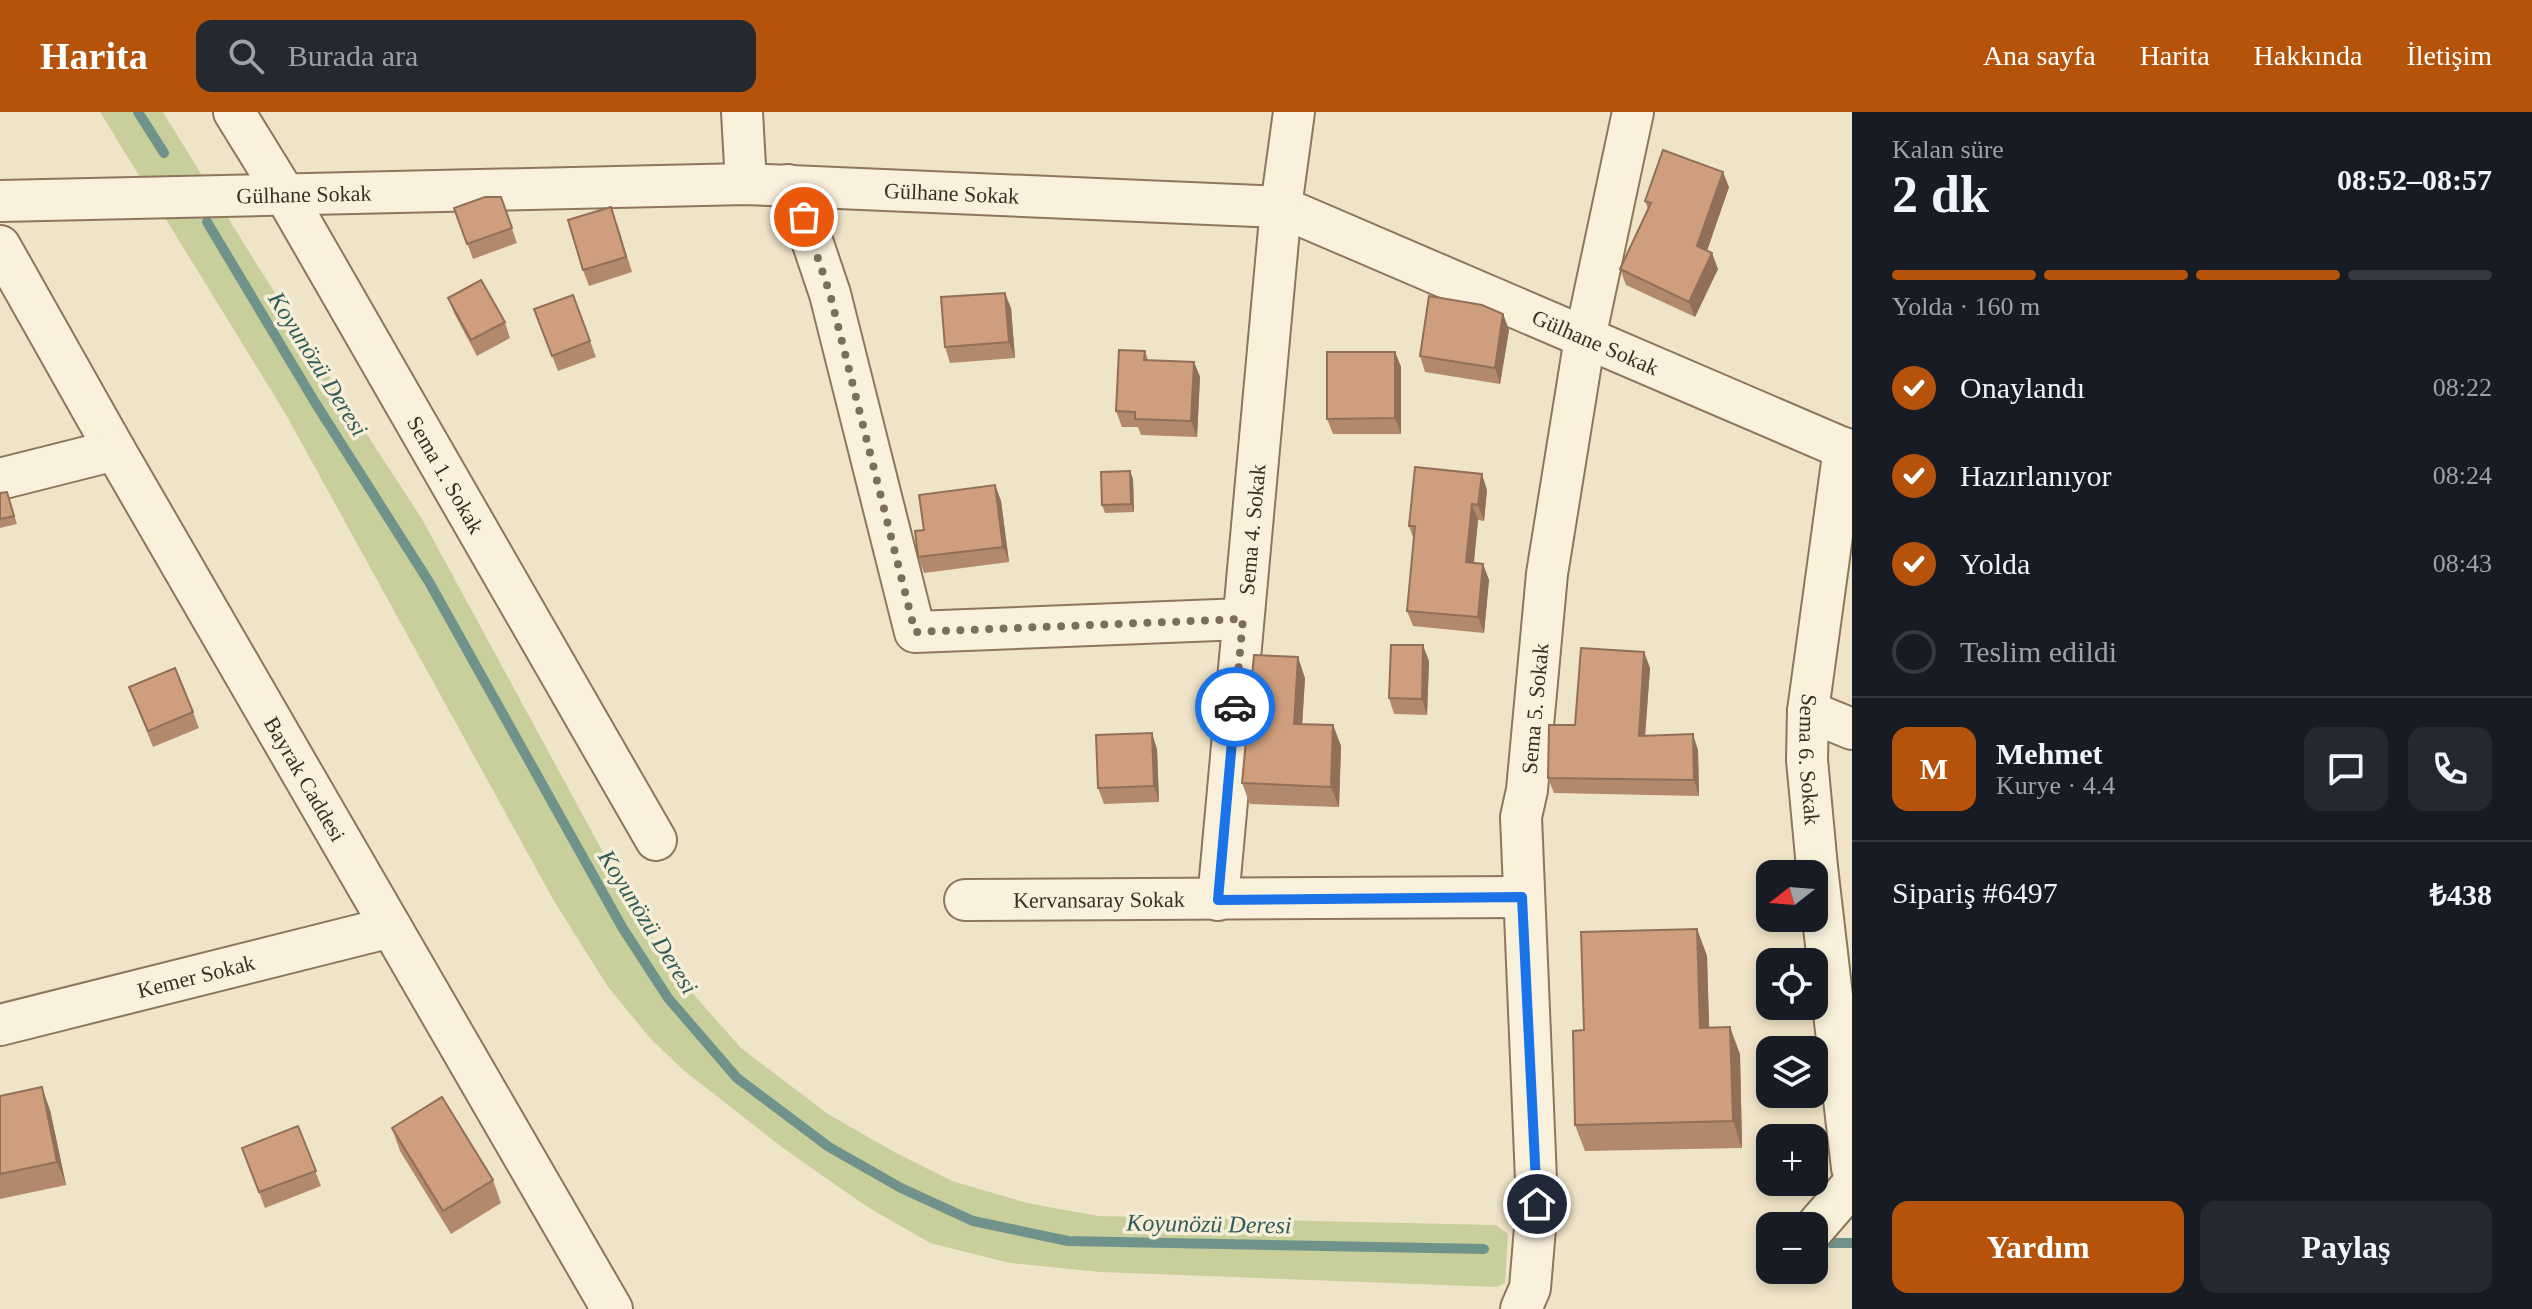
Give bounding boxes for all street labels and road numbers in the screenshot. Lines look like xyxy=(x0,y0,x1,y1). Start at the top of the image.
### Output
street label: Gülhane Sokak xyxy=(884,178,1020,209)
street label: Gülhane Sokak xyxy=(236,181,372,209)
street label: Gülhane Sokak xyxy=(1528,304,1662,381)
street label: Sema 1. Sokak xyxy=(402,412,489,538)
street label: Sema 4. Sokak xyxy=(1234,463,1271,596)
street label: Sema 5. Sokak xyxy=(1517,642,1554,775)
street label: Sema 6. Sokak xyxy=(1794,692,1825,826)
street label: Bayrak Caddesi xyxy=(259,712,351,846)
street label: Kervansaray Sokak xyxy=(1013,887,1185,913)
street label: Kemer Sokak xyxy=(135,950,257,1003)

